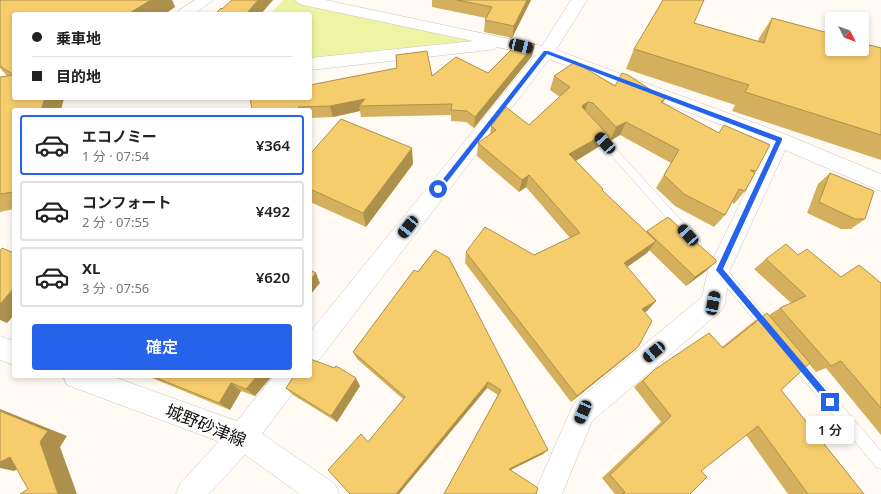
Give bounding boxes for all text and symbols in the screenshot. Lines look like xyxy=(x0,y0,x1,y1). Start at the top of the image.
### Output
north arrow xyxy=(825,12,869,56)
map controls xyxy=(825,12,869,56)
text: 乗車地 xyxy=(56,28,101,48)
car xyxy=(508,37,534,55)
text: 目的地 xyxy=(56,66,101,86)
text: エコノミー xyxy=(82,126,157,146)
icon: car xyxy=(34,127,70,163)
car xyxy=(593,130,617,156)
text: ¥364 xyxy=(256,135,290,155)
text: 1 分 · 07:54 xyxy=(82,147,149,165)
route start xyxy=(429,180,447,198)
text: コンフォート xyxy=(82,192,172,212)
icon: car xyxy=(34,193,70,229)
text: ¥492 xyxy=(256,201,290,221)
text: 2 分 · 07:55 xyxy=(82,213,149,231)
car xyxy=(396,214,420,240)
car xyxy=(676,222,700,248)
text: XL xyxy=(82,258,100,278)
icon: car xyxy=(34,259,70,295)
text: ¥620 xyxy=(256,267,290,287)
text: 3 分 · 07:56 xyxy=(82,279,149,297)
car xyxy=(705,290,721,316)
button: 確定 xyxy=(32,324,292,370)
car xyxy=(641,340,667,364)
route end xyxy=(821,393,839,411)
street label: 城野砂津線 xyxy=(162,398,250,452)
car xyxy=(573,399,593,425)
callout: 1 分 xyxy=(806,416,854,444)
text: 1 分 xyxy=(818,421,842,439)

